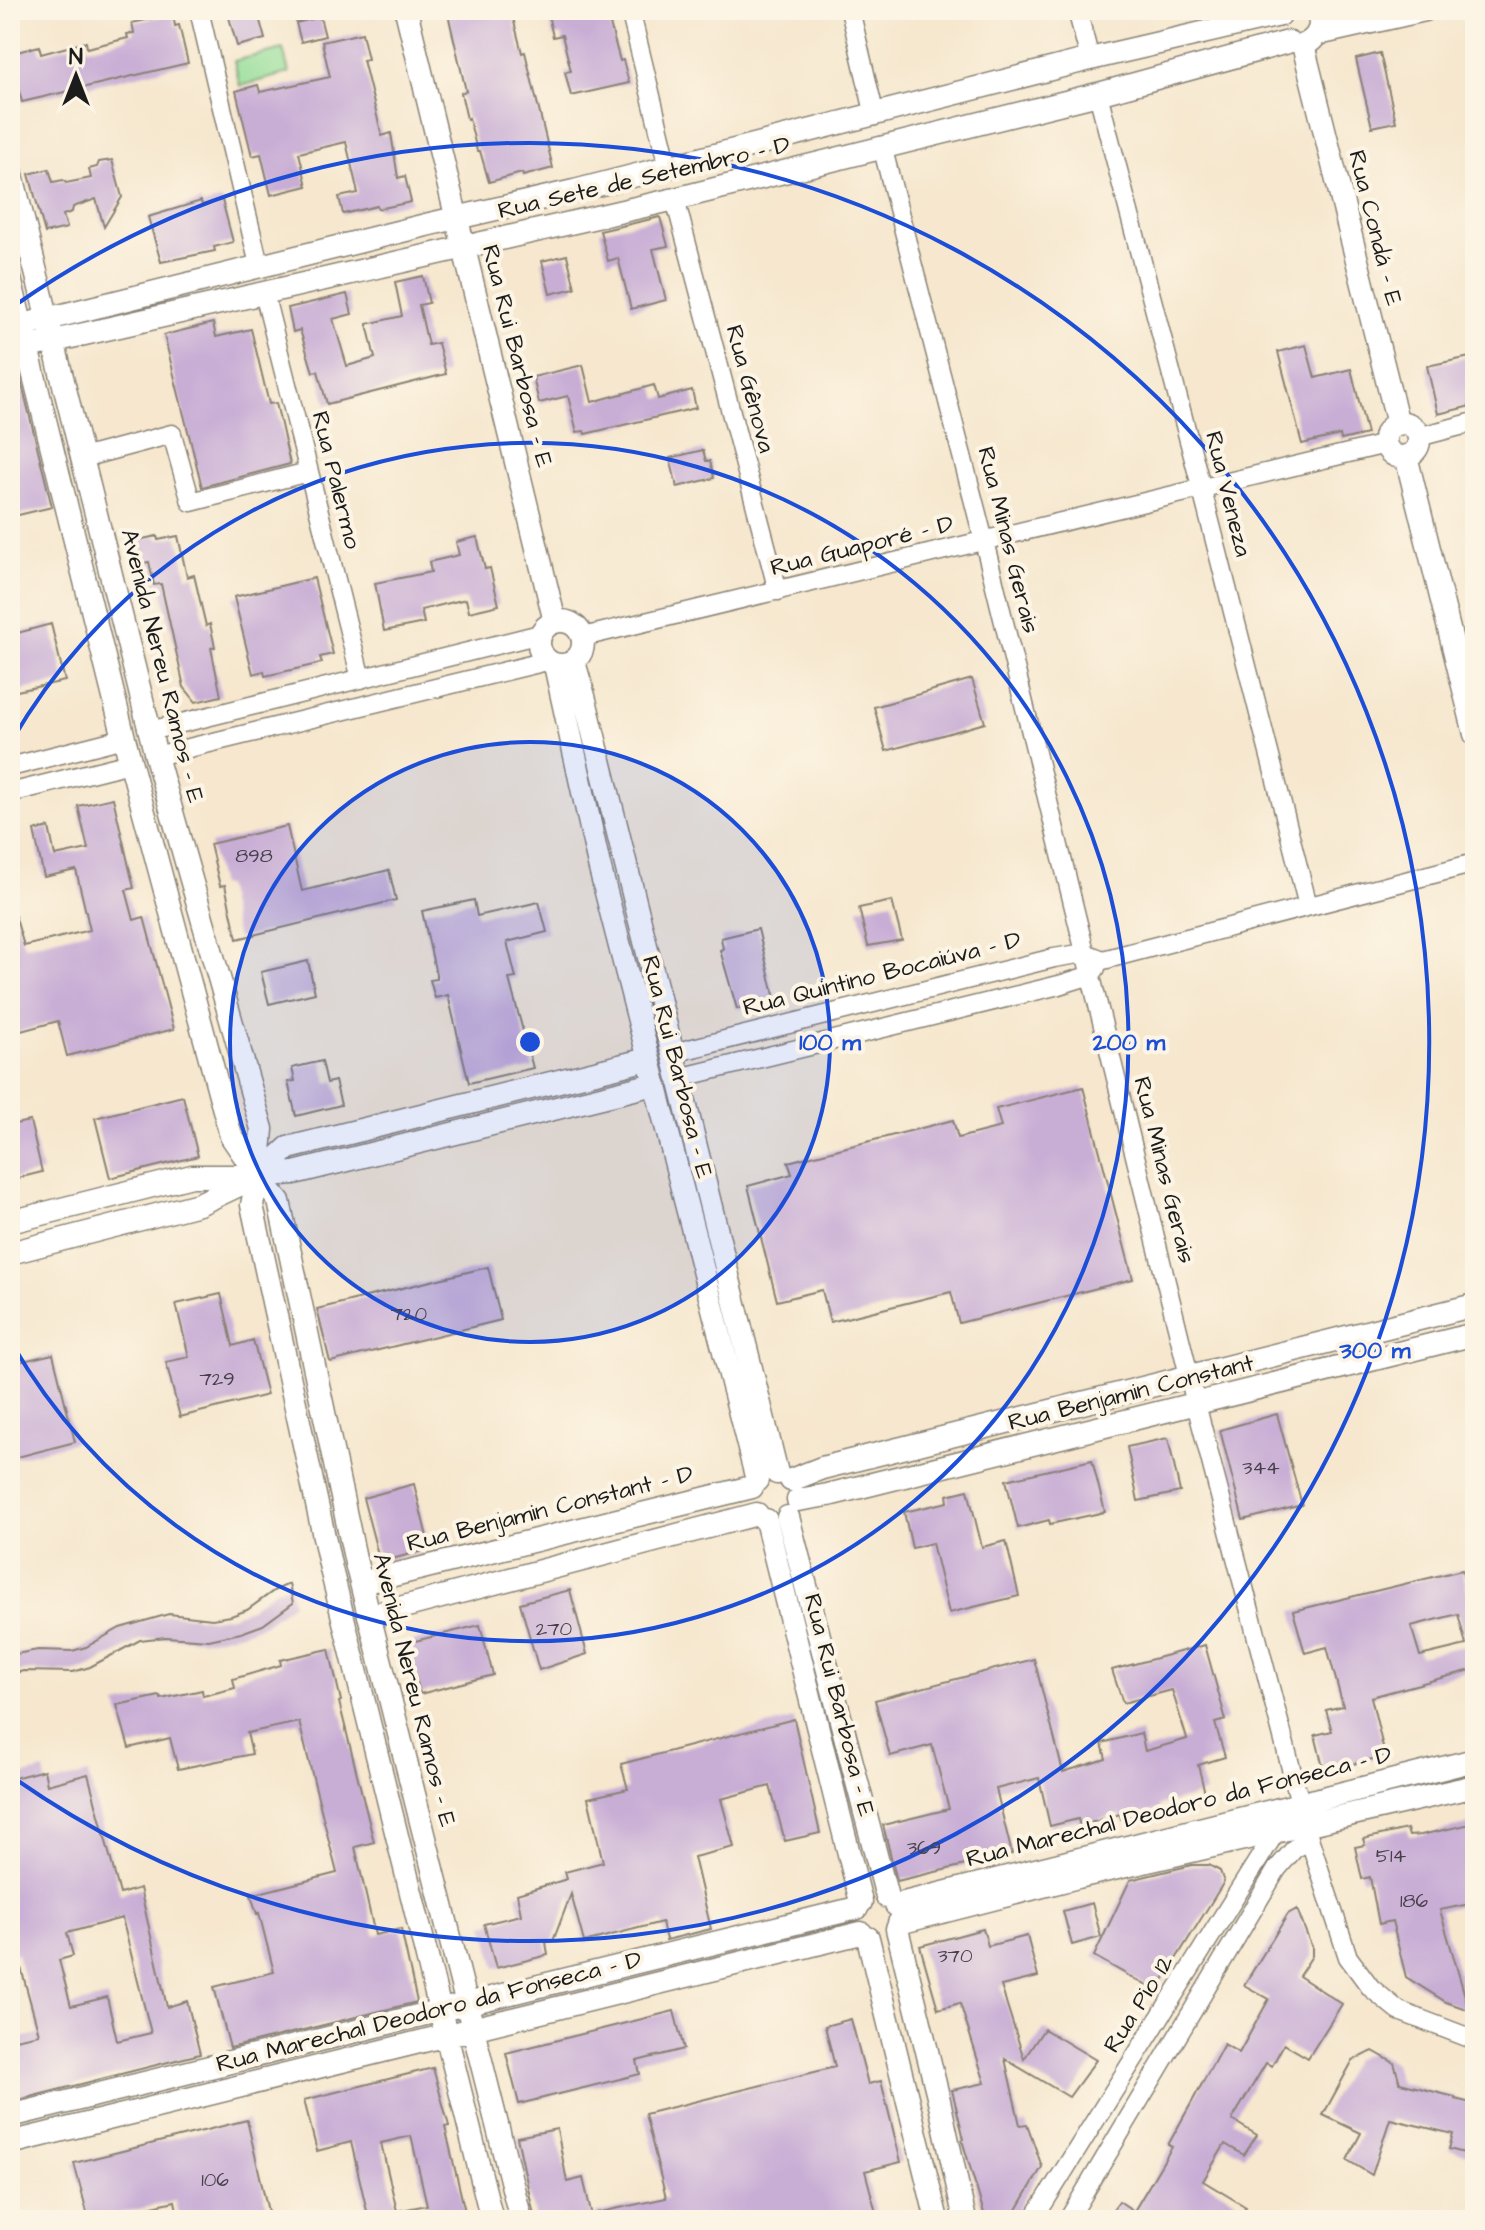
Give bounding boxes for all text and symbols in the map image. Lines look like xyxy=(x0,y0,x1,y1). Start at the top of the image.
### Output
north arrow xyxy=(36,36,116,116)
text: N xyxy=(69,42,83,73)
street label: Rua Sete de Setembro - D xyxy=(495,128,793,228)
street label: Rua Condá - E xyxy=(1339,147,1411,309)
street label: Rua Rui Barbosa - E xyxy=(473,241,561,471)
street label: Rua Gênova xyxy=(717,321,783,457)
street label: Rua Palermo xyxy=(302,408,370,553)
street label: Rua Veneza xyxy=(1196,428,1260,560)
street label: Rua Minas Gerais xyxy=(968,443,1048,637)
street label: Rua Guaporé - D xyxy=(767,507,957,585)
street label: Avenida Nereu Ramos - E xyxy=(112,526,212,806)
house number: 898 xyxy=(235,842,273,870)
street label: Rua Quintino Bocaiúva - D xyxy=(740,923,1024,1025)
street label: Rua Rui Barbosa - E xyxy=(633,952,721,1182)
text: 100 m xyxy=(799,1026,861,1060)
text: 200 m xyxy=(1092,1026,1165,1060)
centre of rings xyxy=(516,1028,544,1056)
street label: Rua Minas Gerais xyxy=(1124,1073,1204,1267)
house number: 720 xyxy=(391,1300,428,1328)
text: 300 m xyxy=(1339,1334,1411,1368)
street label: Rua Benjamin Constant xyxy=(1005,1346,1258,1440)
house number: 729 xyxy=(199,1365,235,1393)
house number: 344 xyxy=(1242,1454,1280,1482)
street label: Rua Benjamin Constant - D xyxy=(403,1457,697,1561)
street label: Avenida Nereu Ramos - E xyxy=(364,1550,464,1830)
street label: Rua Rui Barbosa - E xyxy=(795,1590,883,1820)
house number: 270 xyxy=(536,1615,573,1643)
street label: Rua Marechal Deodoro da Fonseca - D xyxy=(963,1738,1395,1876)
house number: 369 xyxy=(907,1834,941,1862)
house number: 514 xyxy=(1376,1842,1407,1870)
house number: 186 xyxy=(1400,1887,1428,1915)
house number: 370 xyxy=(937,1942,973,1970)
street label: Rua Marechal Deodoro da Fonseca - D xyxy=(213,1943,645,2081)
street label: Rua Pio 12 xyxy=(1095,1948,1183,2060)
house number: 106 xyxy=(201,2166,229,2194)

